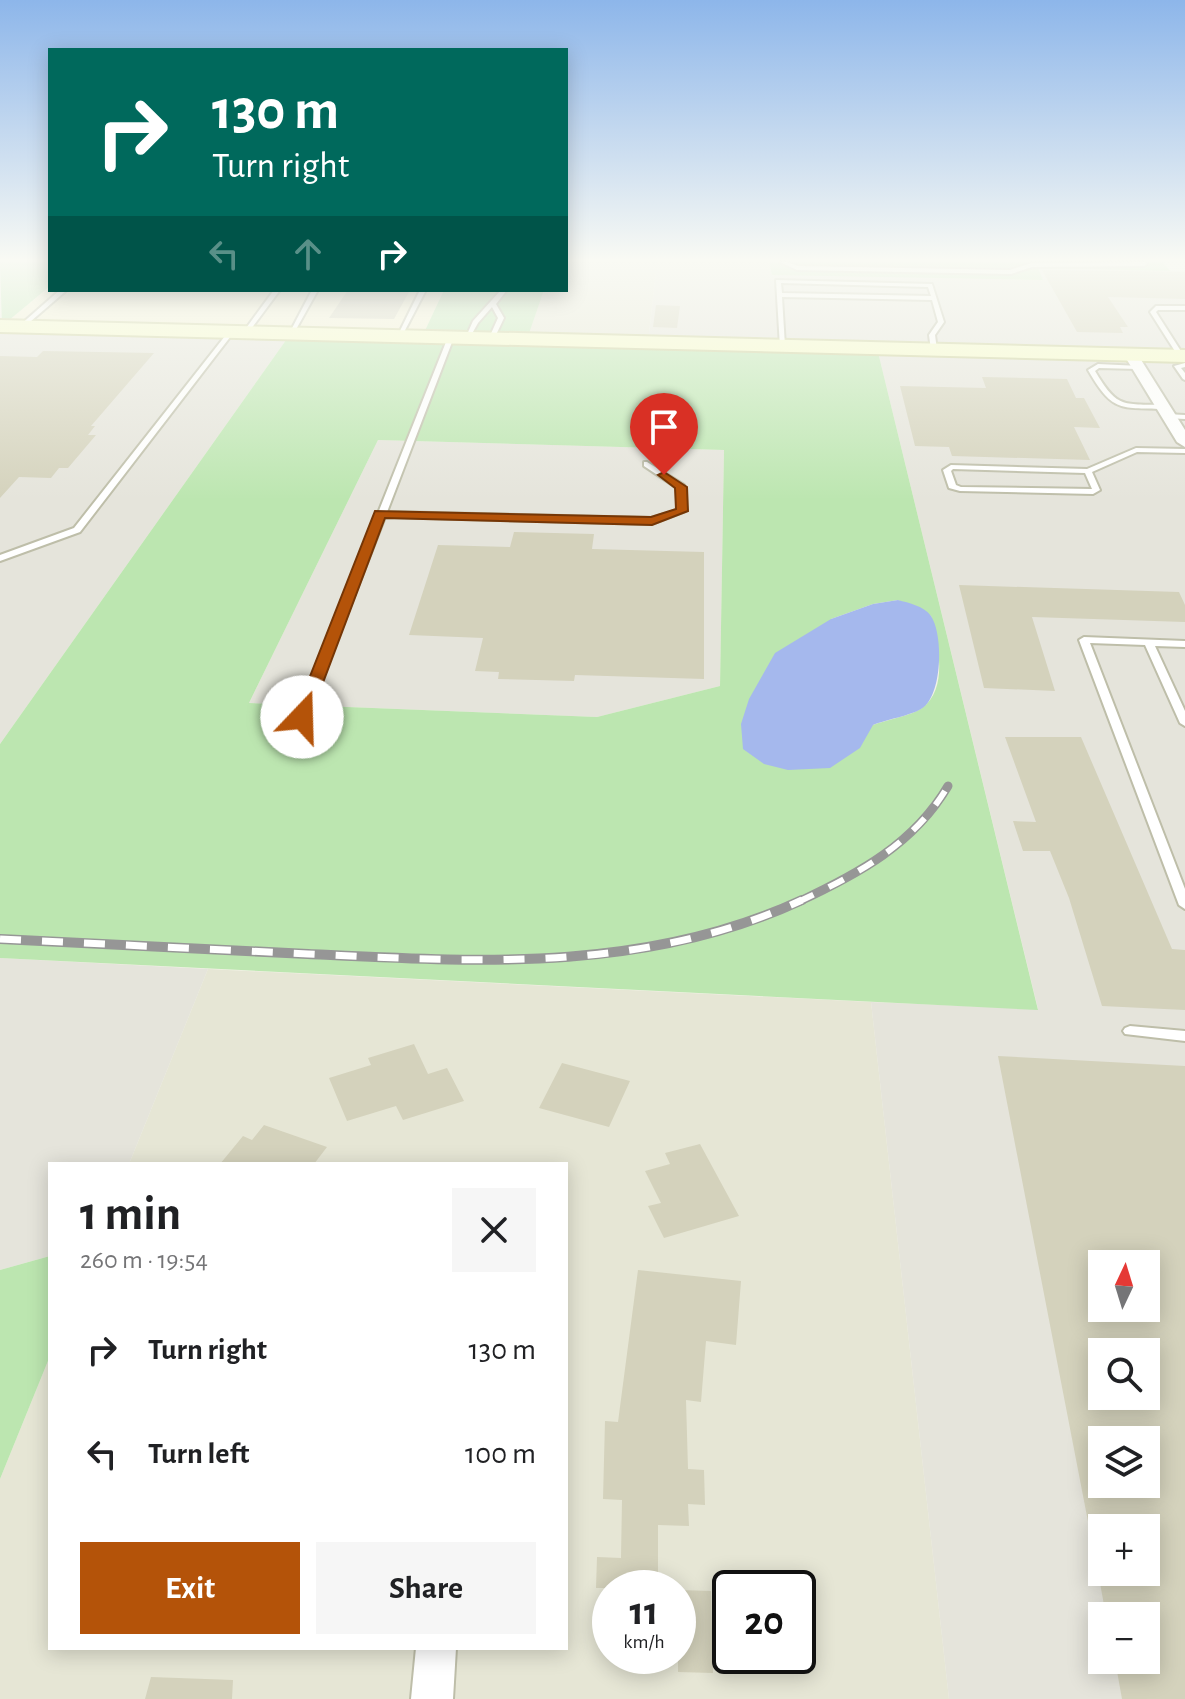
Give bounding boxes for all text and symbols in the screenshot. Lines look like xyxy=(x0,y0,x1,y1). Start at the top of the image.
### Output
icon: right xyxy=(80,80,184,184)
text: 130 m xyxy=(212,83,339,139)
text: Turn right xyxy=(212,148,349,184)
icon: left xyxy=(202,232,246,276)
icon: ahead xyxy=(286,232,330,276)
icon: right xyxy=(370,232,414,276)
pin xyxy=(630,393,698,475)
icon: arrive xyxy=(642,405,686,449)
position arrow xyxy=(260,675,344,759)
button: close xyxy=(452,1188,536,1272)
text: 1 min xyxy=(80,1191,181,1239)
text: 260 m · 19:54 xyxy=(80,1247,208,1273)
north arrow xyxy=(1088,1250,1160,1322)
map controls xyxy=(1088,1250,1160,1674)
icon: right xyxy=(80,1328,124,1372)
text: Turn right xyxy=(148,1335,267,1365)
text: 130 m xyxy=(469,1335,536,1365)
button: search xyxy=(1088,1338,1160,1410)
button: layers xyxy=(1088,1426,1160,1498)
icon: left xyxy=(80,1432,124,1476)
text: Turn left xyxy=(148,1439,249,1469)
text: 100 m xyxy=(465,1439,536,1469)
button: + xyxy=(1088,1514,1160,1586)
button: Exit xyxy=(80,1542,300,1634)
button: Share xyxy=(316,1542,536,1634)
speed limit sign: 20 xyxy=(712,1570,816,1674)
text: 11 xyxy=(630,1592,658,1632)
button: − xyxy=(1088,1602,1160,1674)
text: km/h xyxy=(623,1632,665,1652)

